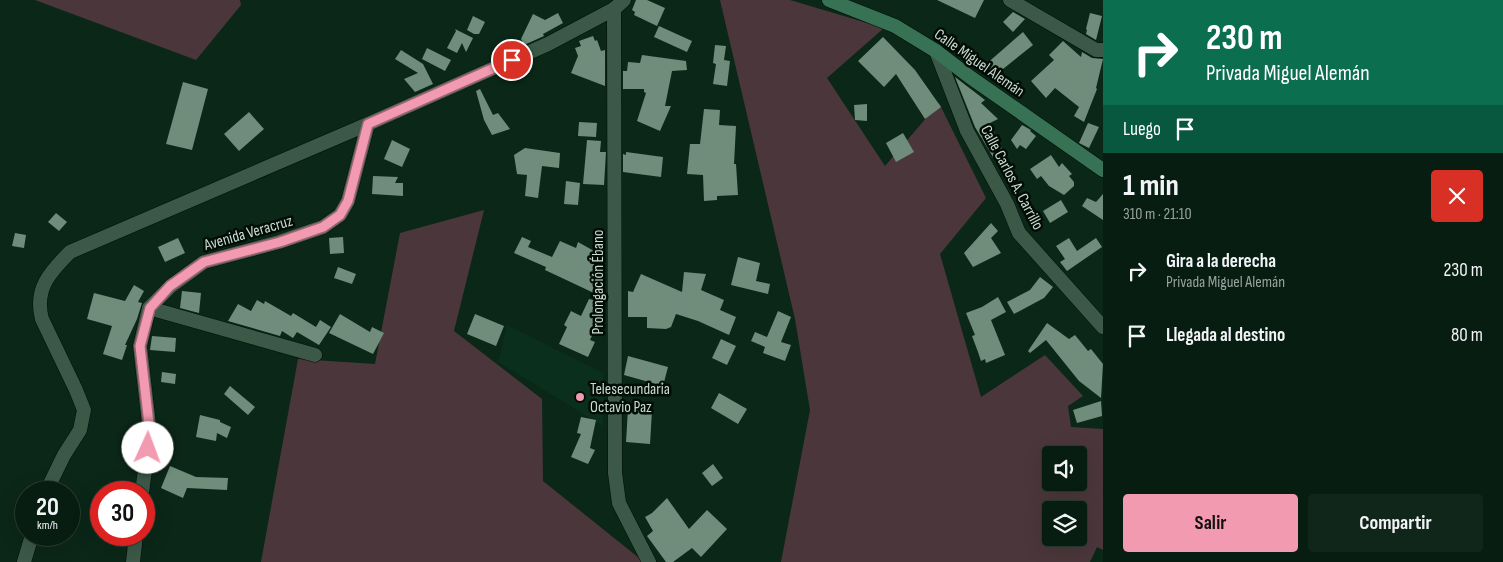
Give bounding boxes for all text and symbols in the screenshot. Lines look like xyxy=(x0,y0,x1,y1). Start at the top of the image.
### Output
text: 230 m xyxy=(1206,17,1282,60)
icon: right xyxy=(1123,20,1188,85)
street label: Calle Miguel Alemán xyxy=(930,25,1028,101)
pin xyxy=(491,39,533,81)
icon: arrive xyxy=(498,46,526,74)
text: Privada Miguel Alemán xyxy=(1206,60,1370,87)
icon: arrive xyxy=(1171,115,1199,143)
text: Luego xyxy=(1123,118,1161,141)
street label: Calle Carlos A. Carrillo xyxy=(976,122,1047,233)
text: 1 min xyxy=(1123,168,1179,204)
button: close xyxy=(1431,170,1483,222)
text: 310 m · 21:10 xyxy=(1123,205,1192,224)
street label: Avenida Veracruz xyxy=(201,212,295,255)
street label: Prolongación Ébano xyxy=(589,230,608,334)
text: Gira a la derecha xyxy=(1166,250,1276,273)
icon: right xyxy=(1123,257,1151,285)
text: 230 m xyxy=(1443,259,1483,282)
text: Privada Miguel Alemán xyxy=(1166,273,1285,292)
icon: arrive xyxy=(1123,322,1151,350)
text: Llegada al destino xyxy=(1166,324,1285,347)
text: 80 m xyxy=(1451,324,1483,347)
place label: Telesecundaria Octavio Paz xyxy=(590,380,670,417)
marker: Telesecundaria Octavio Paz xyxy=(574,391,586,403)
position arrow xyxy=(121,421,173,473)
map controls xyxy=(1042,446,1087,546)
button: sound xyxy=(1042,446,1087,491)
speed limit sign: 30 xyxy=(90,481,155,546)
text: 20 xyxy=(36,492,59,523)
button: Salir xyxy=(1123,494,1298,552)
button: Compartir xyxy=(1308,494,1483,552)
button: layers xyxy=(1042,501,1087,546)
text: km/h xyxy=(37,518,58,533)

